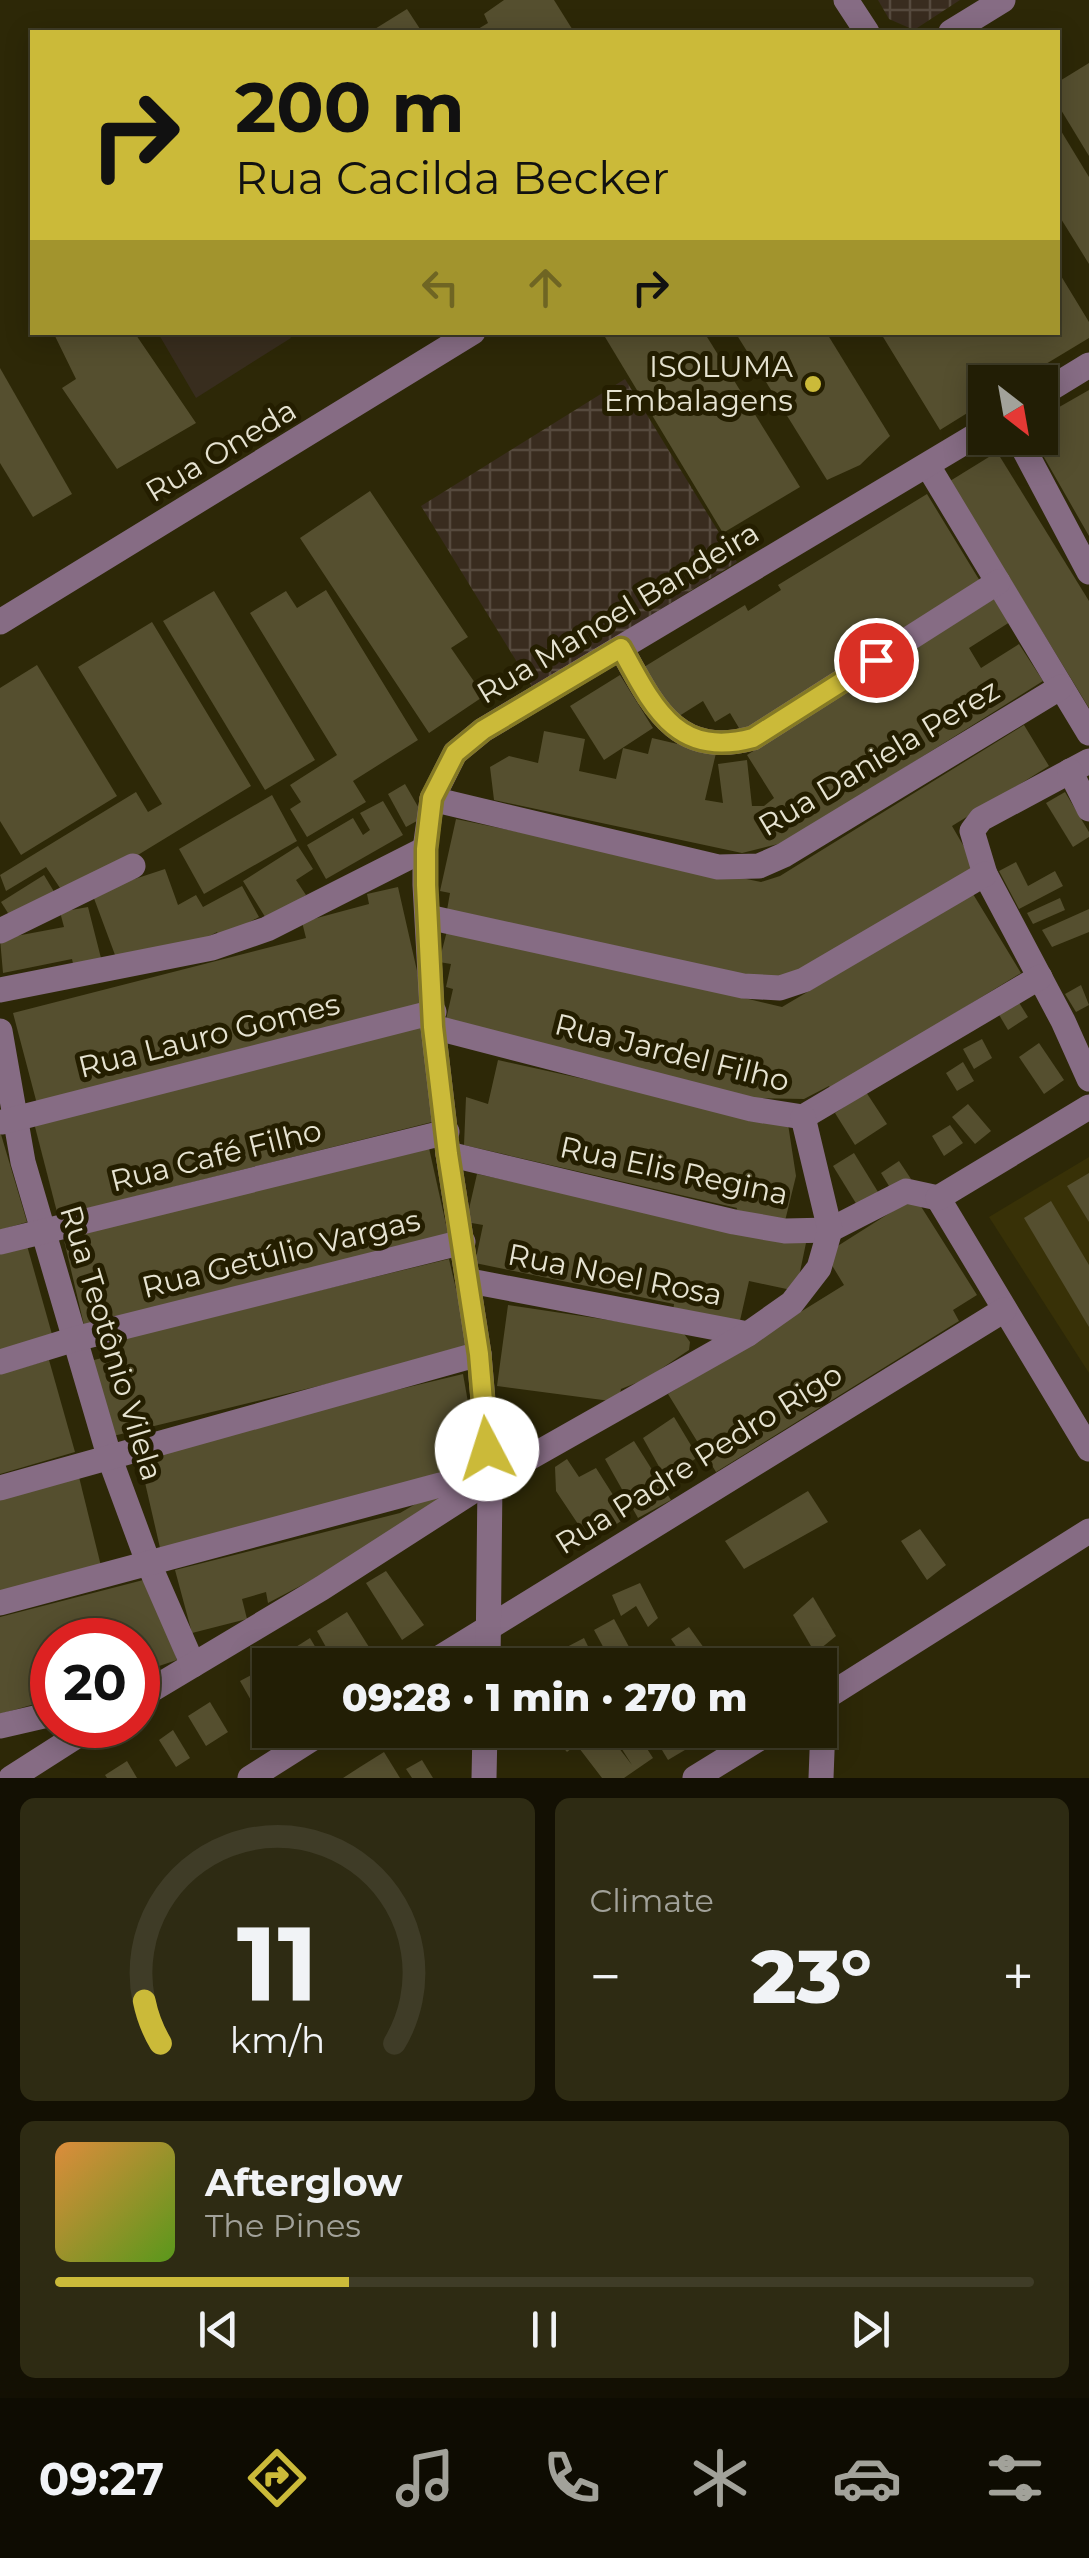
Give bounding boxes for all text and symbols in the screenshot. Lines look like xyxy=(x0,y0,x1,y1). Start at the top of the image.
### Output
text: 200 m xyxy=(235,64,465,150)
icon: right xyxy=(70,70,200,200)
text: Rua Cacilda Becker xyxy=(235,150,670,205)
icon: left xyxy=(413,260,468,315)
icon: ahead xyxy=(518,260,573,315)
icon: right xyxy=(623,260,678,315)
place label: ISOLUMA Embalagens xyxy=(604,348,793,419)
north arrow xyxy=(968,365,1058,455)
map controls xyxy=(968,365,1058,455)
marker: ISOLUMA Embalagens xyxy=(802,373,824,395)
street label: Rua Oneda xyxy=(139,391,303,510)
street label: Rua Manoel Bandeira xyxy=(470,514,766,711)
pin xyxy=(834,618,919,703)
icon: arrive xyxy=(849,633,904,688)
street label: Rua Daniela Perez xyxy=(752,671,1006,844)
street label: Rua Lauro Gomes xyxy=(74,985,343,1086)
street label: Rua Jardel Filho xyxy=(551,1005,793,1100)
street label: Rua Café Filho xyxy=(106,1111,325,1200)
street label: Rua Elis Regina xyxy=(557,1128,792,1213)
street label: Rua Teotônio Vilela xyxy=(52,1201,171,1485)
street label: Rua Getúlio Vargas xyxy=(138,1201,424,1306)
street label: Rua Noel Rosa xyxy=(505,1236,725,1313)
street label: Rua Padre Pedro Rigo xyxy=(548,1355,849,1562)
position arrow xyxy=(435,1397,539,1501)
speed limit sign: 20 xyxy=(30,1618,160,1748)
text: 09:28 · 1 min · 270 m xyxy=(342,1674,747,1721)
text: Climate xyxy=(590,1881,714,1920)
text: 11 xyxy=(236,1900,318,2027)
text: 23° xyxy=(752,1930,872,2022)
text: − xyxy=(590,1943,621,2010)
text: + xyxy=(1002,1943,1034,2010)
text: km/h xyxy=(230,2018,325,2062)
text: Afterglow xyxy=(205,2159,403,2206)
text: The Pines xyxy=(205,2206,361,2245)
icon: previous xyxy=(191,2302,246,2357)
icon: pause xyxy=(517,2302,572,2357)
icon: next xyxy=(843,2302,898,2357)
icon: directions xyxy=(242,2443,312,2513)
icon: music xyxy=(390,2443,460,2513)
icon: phone xyxy=(537,2443,607,2513)
icon: climate xyxy=(685,2443,755,2513)
icon: car xyxy=(832,2443,902,2513)
icon: filters xyxy=(980,2443,1050,2513)
text: 09:27 xyxy=(39,2451,164,2506)

